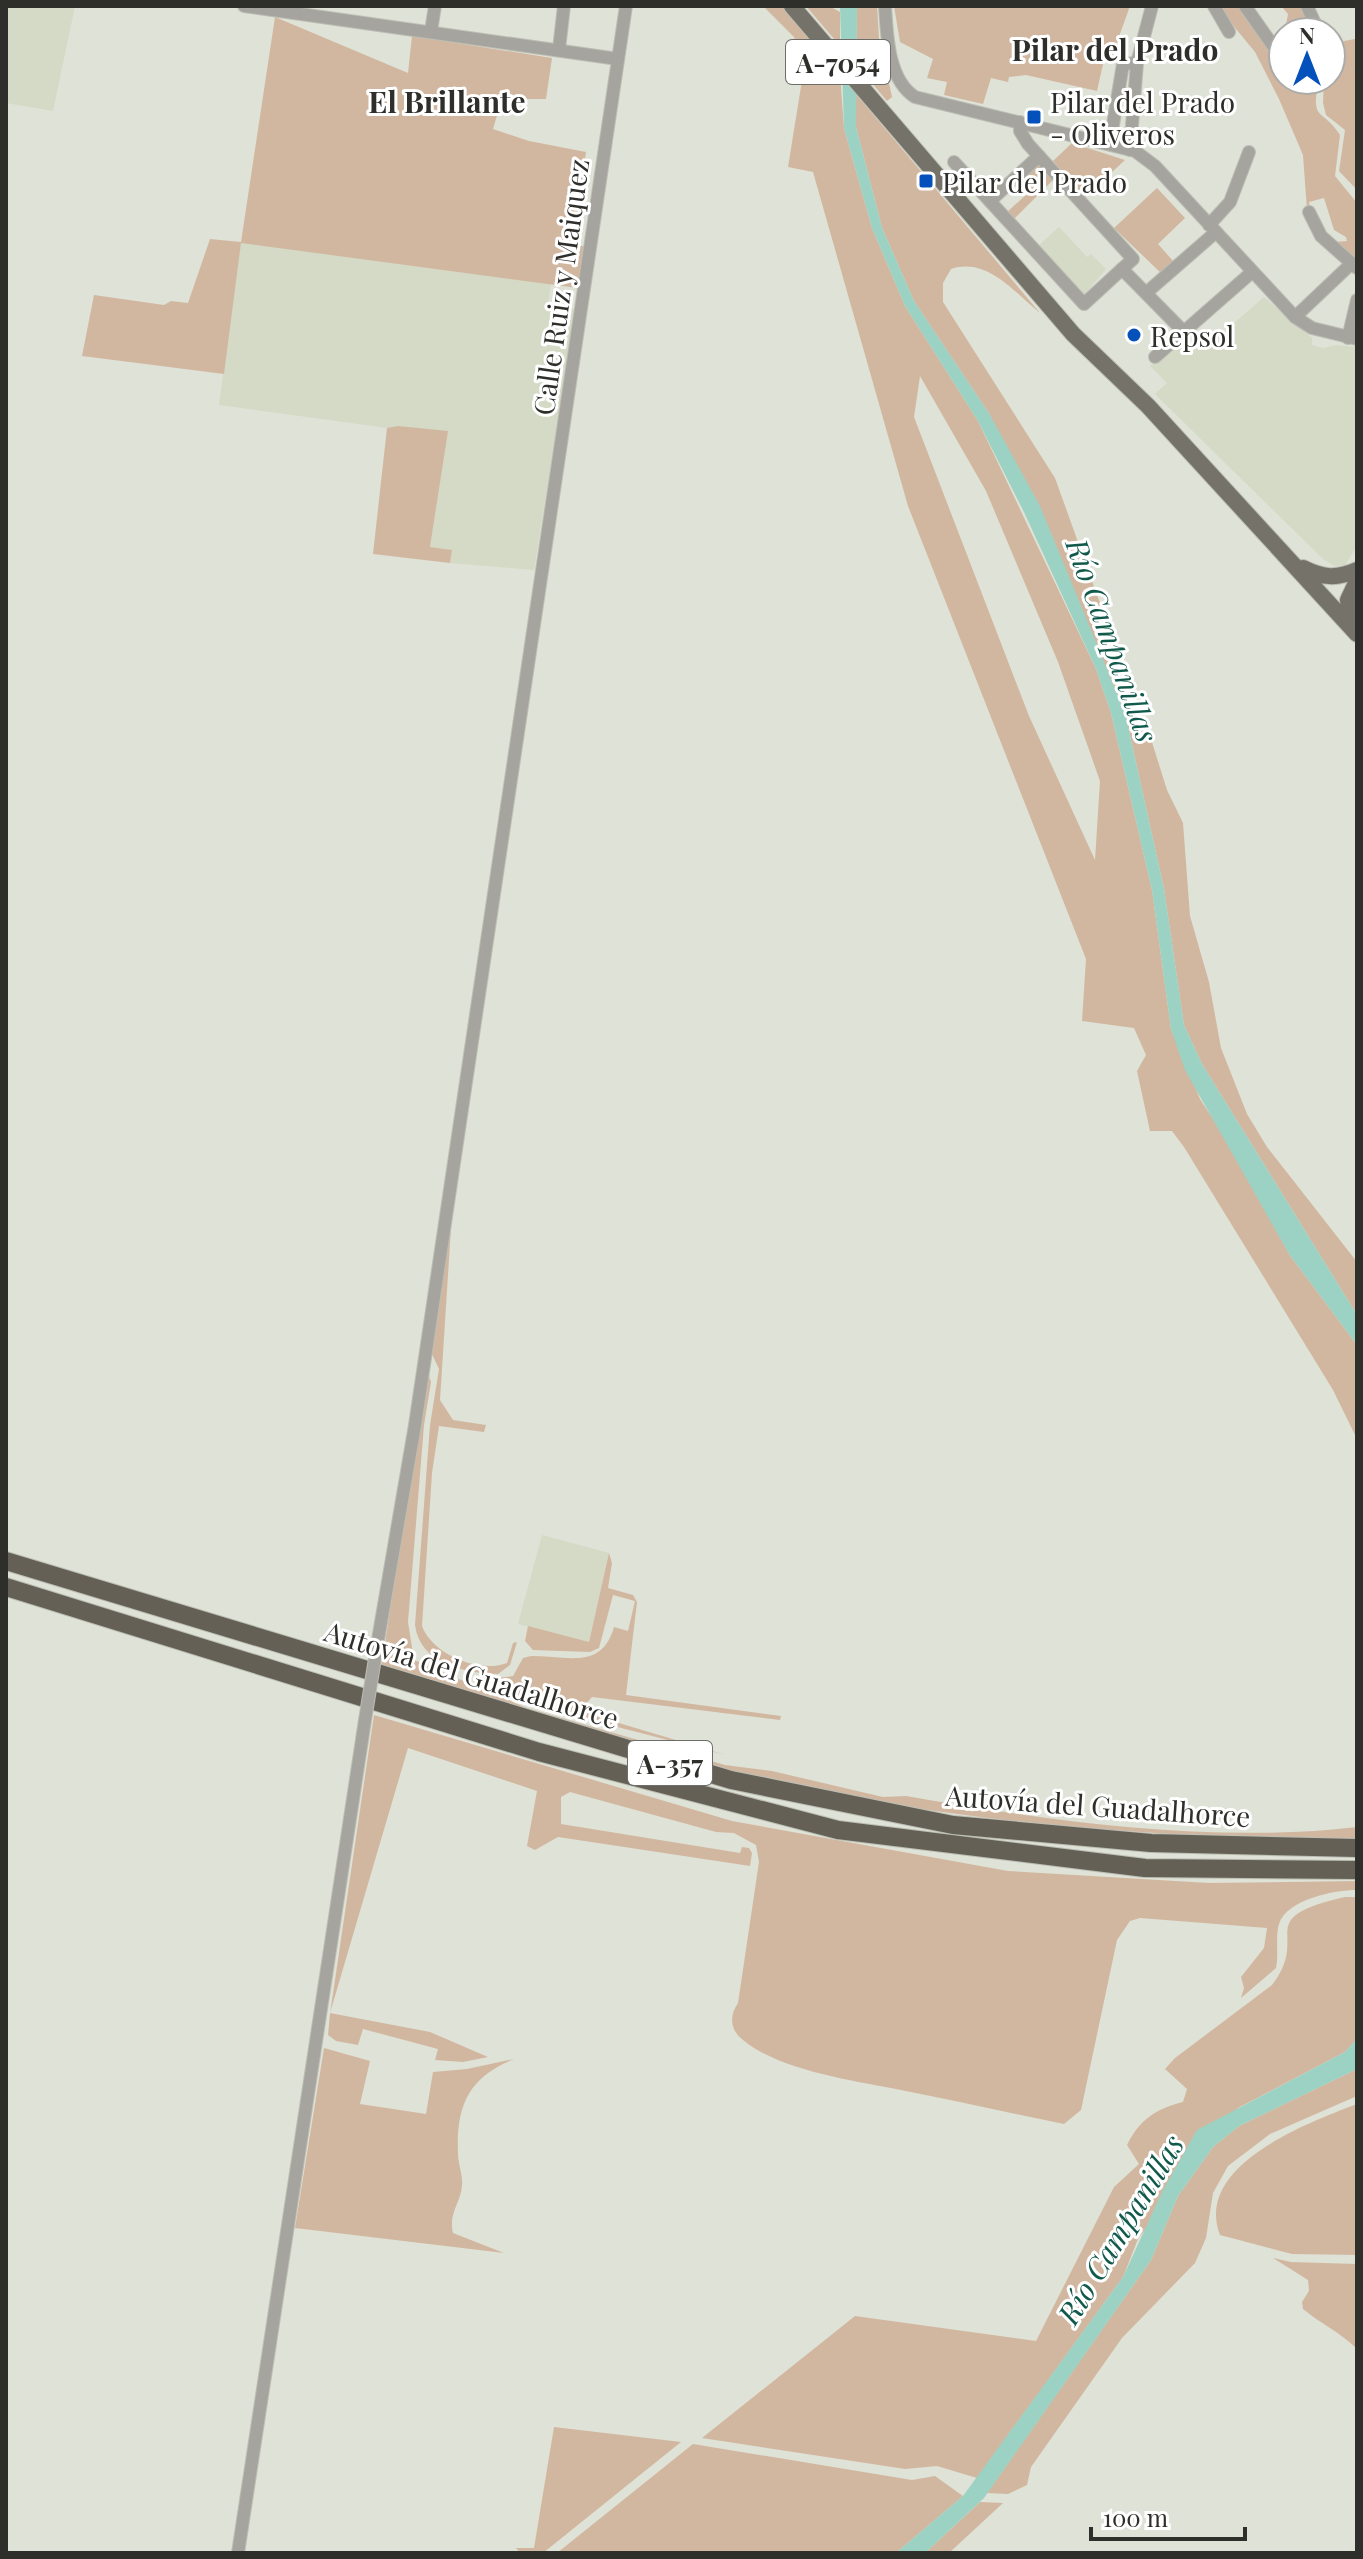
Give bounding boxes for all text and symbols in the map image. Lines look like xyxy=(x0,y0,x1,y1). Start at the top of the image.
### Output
north arrow xyxy=(1267,16,1347,96)
text: N xyxy=(1299,20,1315,50)
district label: Pilar del Prado xyxy=(1012,29,1218,69)
road number: A-7054 xyxy=(786,40,890,84)
district label: El Brillante xyxy=(368,81,526,121)
place label: Pilar del Prado - Oliveros xyxy=(1050,83,1235,152)
marker: Pilar del Prado - Oliveros xyxy=(1025,108,1043,126)
street label: Calle Ruiz y Maiquez xyxy=(524,156,596,418)
place label: Pilar del Prado xyxy=(942,163,1127,200)
marker: Pilar del Prado xyxy=(917,172,935,190)
place label: Repsol xyxy=(1150,317,1234,354)
marker: Repsol xyxy=(1125,326,1143,344)
water label: Río Campanillas xyxy=(1057,532,1168,747)
street label: Autovía del Guadalhorce xyxy=(319,1611,624,1736)
road number: A-357 xyxy=(628,1741,712,1785)
street label: Autovía del Guadalhorce xyxy=(943,1776,1252,1834)
water label: Río Campanillas xyxy=(1047,2127,1192,2332)
scale bar xyxy=(1091,2491,1245,2541)
text: 100 m xyxy=(1103,2501,1168,2533)

